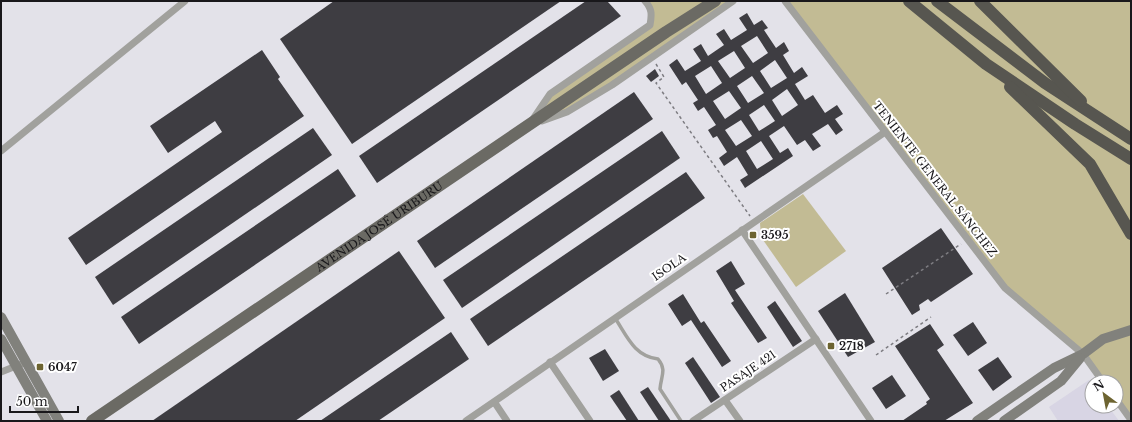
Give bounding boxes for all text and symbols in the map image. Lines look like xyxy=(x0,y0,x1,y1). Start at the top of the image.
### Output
street label: TENIENTE GENERAL SÁNCHEZ xyxy=(870,99,1000,259)
street label: AVENIDA JOSÉ URIBURU xyxy=(312,178,446,275)
place label: 3595 xyxy=(761,228,789,242)
marker: 3595 xyxy=(748,230,758,240)
street label: ISOLA xyxy=(649,250,689,284)
place label: 2718 xyxy=(839,339,864,353)
marker: 2718 xyxy=(826,341,836,351)
street label: PASAJE 421 xyxy=(717,347,779,395)
place label: 6047 xyxy=(48,360,77,374)
marker: 6047 xyxy=(35,362,45,372)
north arrow xyxy=(1084,374,1124,414)
text: N xyxy=(1091,376,1107,394)
scale bar xyxy=(10,388,78,414)
text: 50 m xyxy=(16,394,48,409)

